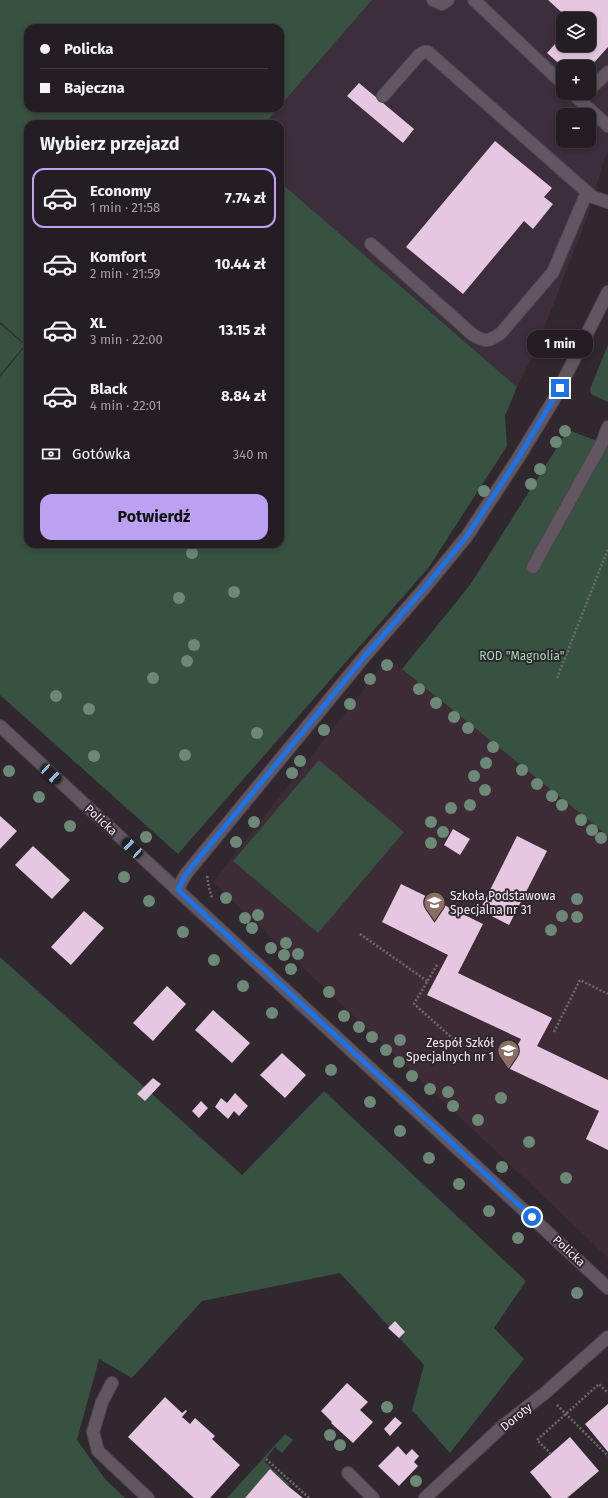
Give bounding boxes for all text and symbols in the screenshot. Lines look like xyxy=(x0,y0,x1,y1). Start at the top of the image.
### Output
map controls xyxy=(556,12,596,148)
button: layers xyxy=(556,12,596,52)
text: Policka xyxy=(64,40,113,58)
button: + xyxy=(556,60,596,100)
text: Bajeczna xyxy=(64,79,125,97)
button: − xyxy=(556,108,596,148)
text: Wybierz przejazd xyxy=(40,133,180,155)
icon: car xyxy=(42,180,78,216)
text: Economy xyxy=(90,182,151,200)
text: 7.74 zł xyxy=(225,189,266,207)
text: 1 min · 21:58 xyxy=(90,200,160,215)
icon: car xyxy=(42,246,78,282)
text: Komfort xyxy=(90,248,146,266)
text: 10.44 zł xyxy=(214,255,266,273)
text: 2 min · 21:59 xyxy=(90,266,160,281)
icon: car xyxy=(42,312,78,348)
text: XL xyxy=(90,314,106,332)
text: 13.15 zł xyxy=(219,321,266,339)
callout: 1 min xyxy=(527,330,593,358)
text: 3 min · 22:00 xyxy=(90,332,163,347)
text: 1 min xyxy=(544,336,576,351)
icon: car xyxy=(42,378,78,414)
route end xyxy=(551,379,569,397)
text: Black xyxy=(90,380,127,398)
text: 8.84 zł xyxy=(221,387,266,405)
text: 4 min · 22:01 xyxy=(90,398,161,413)
icon: cash xyxy=(40,443,62,465)
text: Gotówka xyxy=(72,445,131,463)
text: 340 m xyxy=(233,447,268,462)
button: Potwierdź xyxy=(40,494,268,540)
park label: ROD "Magnolia" xyxy=(479,649,565,663)
car xyxy=(38,761,64,787)
street label: Policka xyxy=(82,802,120,838)
car xyxy=(119,835,145,861)
place label: Szkoła Podstawowa Specjalna nr 31 xyxy=(450,889,556,917)
school or university icon: Szkoła Podstawowa Specjalna nr 31 xyxy=(421,890,447,923)
place label: Zespół Szkół Specjalnych nr 1 xyxy=(406,1036,494,1064)
school or university icon: Zespół Szkół Specjalnych nr 1 xyxy=(496,1037,522,1070)
route start xyxy=(523,1208,541,1226)
street label: Policka xyxy=(550,1233,588,1269)
street label: Doroty xyxy=(498,1400,535,1434)

